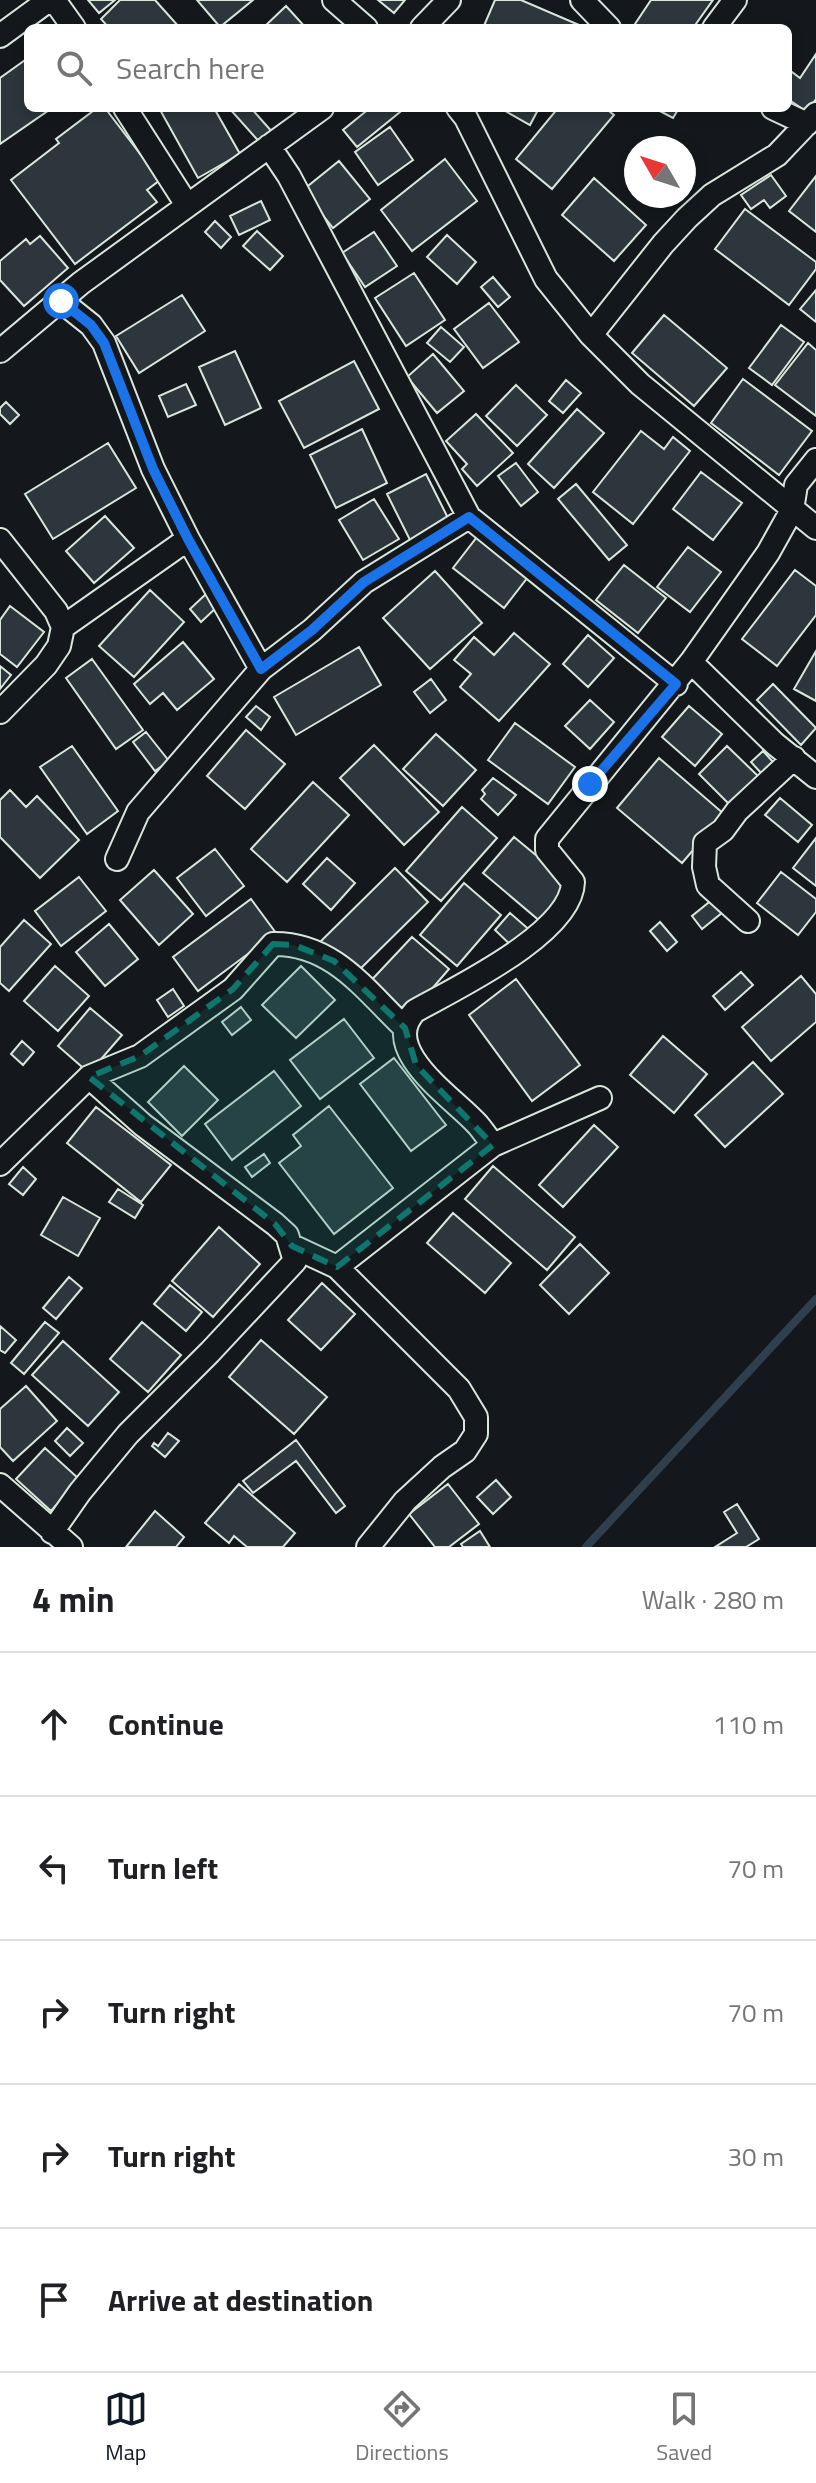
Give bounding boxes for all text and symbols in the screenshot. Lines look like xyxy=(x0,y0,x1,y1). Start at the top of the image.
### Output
search box xyxy=(24,24,792,112)
text: Search here xyxy=(116,45,265,91)
icon: search xyxy=(52,46,96,90)
north arrow xyxy=(624,136,696,208)
route start xyxy=(43,283,79,319)
route end xyxy=(572,766,608,802)
text: 4 min xyxy=(32,1573,115,1625)
text: Walk · 280 m xyxy=(642,1580,784,1619)
text: Continue xyxy=(108,1701,224,1747)
icon: ahead xyxy=(32,1702,76,1746)
text: 110 m xyxy=(713,1705,784,1744)
text: Turn left xyxy=(108,1845,218,1891)
icon: left xyxy=(32,1846,76,1890)
text: 70 m xyxy=(727,1849,784,1888)
text: Turn right xyxy=(108,1989,236,2035)
icon: right xyxy=(32,1990,76,2034)
text: 70 m xyxy=(727,1993,784,2032)
text: Turn right xyxy=(108,2133,236,2179)
icon: right xyxy=(32,2134,76,2178)
text: 30 m xyxy=(727,2137,784,2176)
text: Arrive at destination xyxy=(108,2277,373,2323)
icon: arrive xyxy=(32,2278,76,2322)
tab: Map xyxy=(104,2387,148,2469)
tab: Directions xyxy=(355,2387,449,2469)
tab: Saved xyxy=(656,2387,712,2469)

